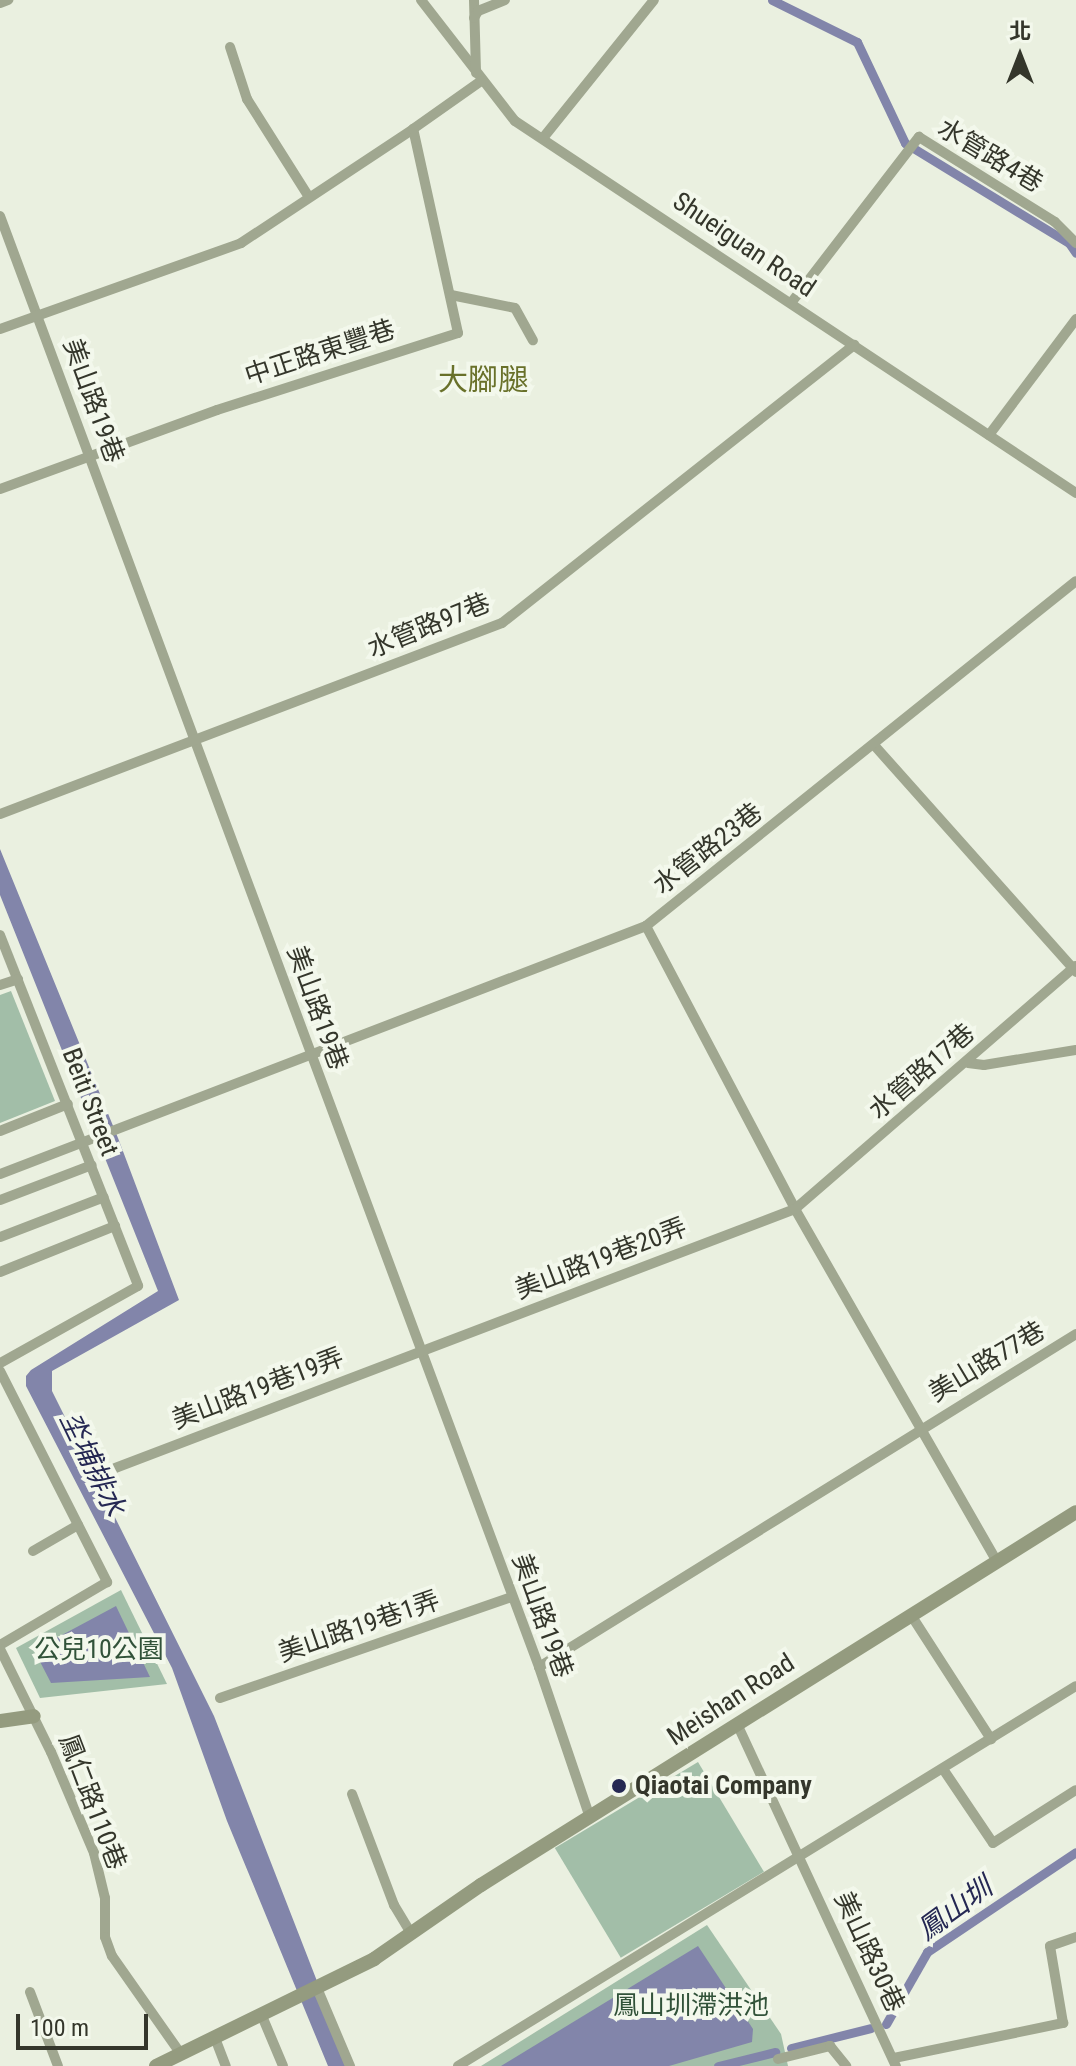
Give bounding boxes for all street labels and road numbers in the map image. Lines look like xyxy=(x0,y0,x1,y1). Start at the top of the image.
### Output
street label: 水管路4巷 xyxy=(932,113,1048,199)
street label: Shueiguan Road xyxy=(667,186,821,304)
street label: 中正路東豐巷 xyxy=(241,314,399,392)
street label: 美山路19巷 xyxy=(56,335,130,467)
street label: 水管路97巷 xyxy=(363,587,495,665)
street label: 水管路23巷 xyxy=(647,797,769,901)
street label: 美山路19巷 xyxy=(280,942,354,1074)
street label: 水管路17巷 xyxy=(863,1018,981,1126)
street label: Beiti Street xyxy=(55,1044,125,1160)
street label: 美山路19巷20弄 xyxy=(511,1212,691,1306)
street label: 美山路77巷 xyxy=(923,1315,1051,1409)
street label: 美山路19巷19弄 xyxy=(168,1342,348,1436)
street label: 美山路19巷 xyxy=(505,1550,579,1682)
street label: 美山路19巷1弄 xyxy=(274,1585,444,1669)
street label: Meishan Road xyxy=(662,1647,800,1753)
street label: 鳳仁路110巷 xyxy=(52,1730,132,1874)
street label: 美山路30巷 xyxy=(827,1887,911,2017)

